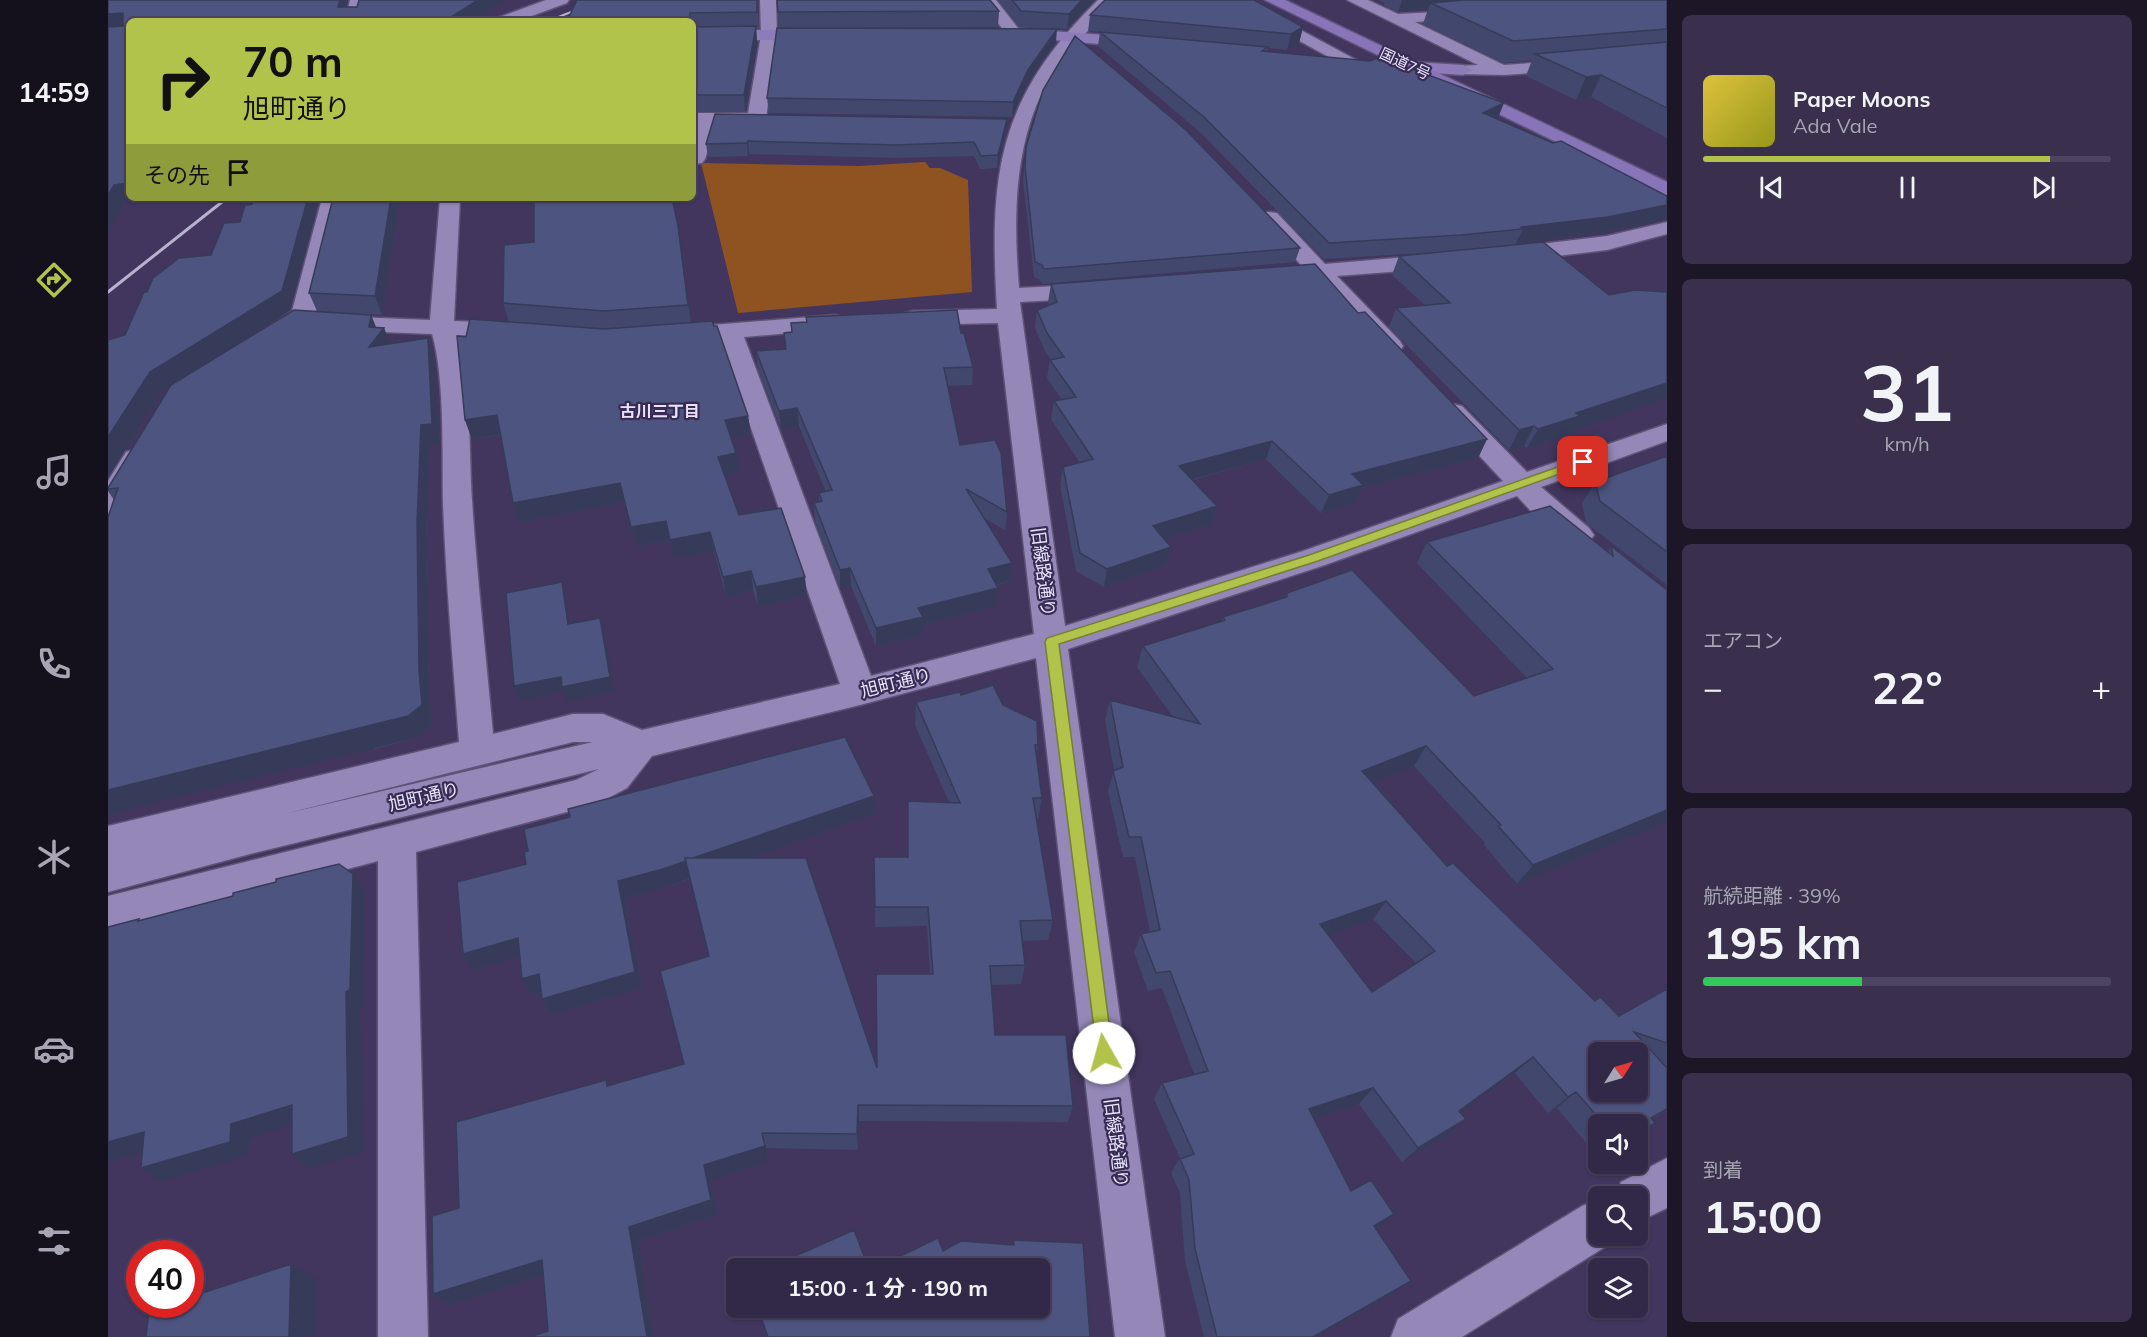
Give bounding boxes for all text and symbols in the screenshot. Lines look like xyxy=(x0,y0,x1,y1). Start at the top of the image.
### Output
text: 70 m xyxy=(243,35,343,88)
icon: right xyxy=(144,42,222,120)
street label: 国道7号 xyxy=(1377,44,1434,84)
text: 14:59 xyxy=(18,75,90,109)
text: Paper Moons xyxy=(1793,85,1931,113)
text: 旭町通り xyxy=(243,91,351,125)
text: Ada Vale xyxy=(1793,113,1877,138)
icon: arrive xyxy=(222,156,255,189)
text: その先 xyxy=(144,161,210,189)
icon: previous xyxy=(1755,171,1788,204)
icon: pause xyxy=(1891,171,1924,204)
icon: next xyxy=(2027,171,2060,204)
icon: directions xyxy=(33,259,75,301)
text: 31 xyxy=(1860,343,1954,441)
district label: 古川三丁目 xyxy=(620,401,700,421)
text: km/h xyxy=(1884,431,1930,456)
pin xyxy=(1557,436,1608,487)
icon: arrive xyxy=(1566,445,1599,478)
icon: music xyxy=(33,451,75,493)
street label: 旧線路通り xyxy=(1027,526,1060,618)
text: エアコン xyxy=(1703,628,1783,653)
icon: phone xyxy=(33,643,75,685)
text: 22° xyxy=(1871,659,1943,715)
street label: 旭町通り xyxy=(858,663,934,702)
text: − xyxy=(1703,667,1723,708)
text: + xyxy=(2091,667,2111,708)
street label: 旭町通り xyxy=(386,777,462,816)
icon: climate xyxy=(33,836,75,878)
text: 航続距離 · 39% xyxy=(1703,883,1841,908)
text: 195 km xyxy=(1703,914,1862,970)
position arrow xyxy=(1072,1021,1136,1085)
icon: car xyxy=(33,1028,75,1070)
north arrow xyxy=(1588,1042,1648,1102)
map controls xyxy=(1588,1042,1648,1318)
street label: 旧線路通り xyxy=(1100,1097,1133,1189)
button: sound xyxy=(1588,1114,1648,1174)
text: 到着 xyxy=(1703,1157,1743,1182)
button: search xyxy=(1588,1186,1648,1246)
text: 15:00 xyxy=(1703,1188,1822,1244)
icon: filters xyxy=(33,1220,75,1262)
speed limit sign: 40 xyxy=(126,1240,204,1318)
button: layers xyxy=(1588,1258,1648,1318)
text: 15:00 · 1 分 · 190 m xyxy=(788,1274,988,1302)

